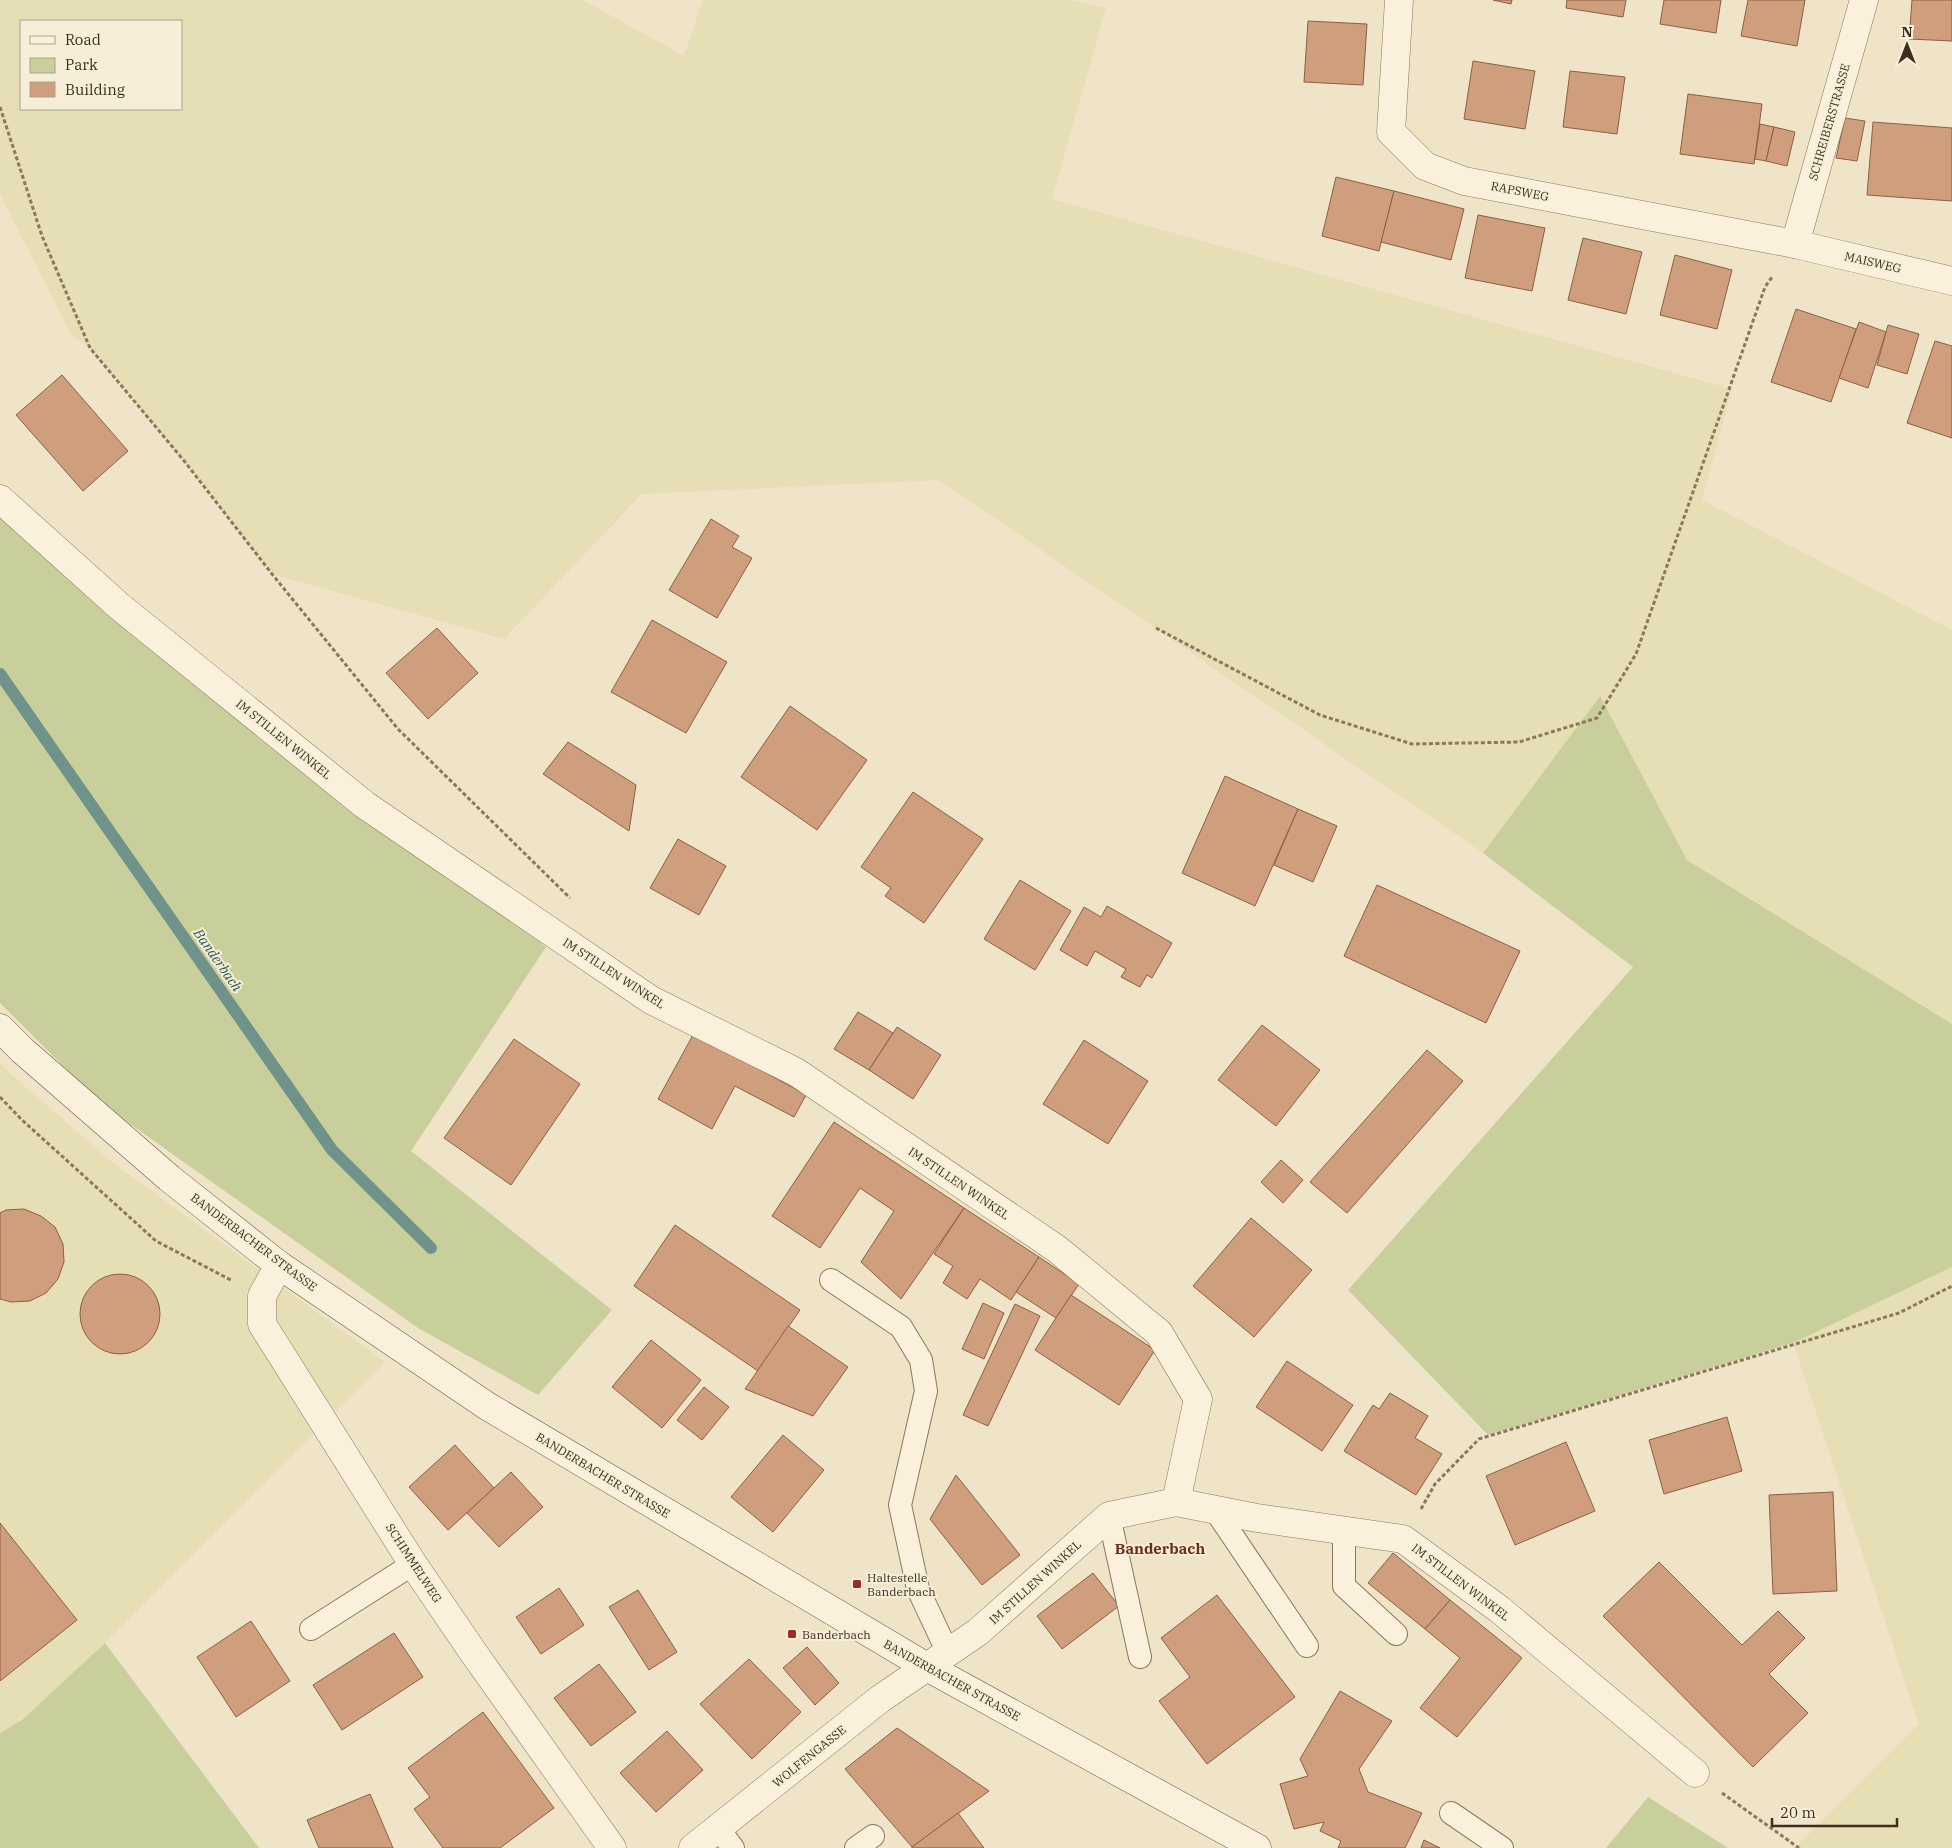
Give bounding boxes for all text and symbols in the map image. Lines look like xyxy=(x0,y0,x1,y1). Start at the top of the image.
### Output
legend xyxy=(20,20,182,110)
north arrow xyxy=(1882,20,1932,70)
text: N xyxy=(1901,23,1913,41)
text: Road xyxy=(65,30,101,49)
text: Park xyxy=(65,55,98,74)
street label: SCHREIBERSTRASSE xyxy=(1805,62,1853,182)
text: Building xyxy=(65,80,125,99)
street label: RAPSWEG xyxy=(1490,178,1551,204)
street label: MAISWEG xyxy=(1843,248,1903,276)
street label: IM STILLEN WINKEL xyxy=(233,696,335,782)
water label: Banderbach xyxy=(189,924,246,995)
street label: IM STILLEN WINKEL xyxy=(560,934,668,1012)
street label: IM STILLEN WINKEL xyxy=(906,1144,1012,1222)
street label: BANDERBACHER STRASSE xyxy=(188,1190,320,1294)
street label: BANDERBACHER STRASSE xyxy=(533,1429,673,1521)
street label: SCHIMMELWEG xyxy=(383,1521,445,1606)
street label: IM STILLEN WINKEL xyxy=(986,1537,1084,1627)
district label: Banderbach xyxy=(1115,1539,1205,1558)
street label: IM STILLEN WINKEL xyxy=(1409,1540,1513,1624)
place label: Haltestelle Banderbach xyxy=(867,1570,936,1599)
marker: Haltestelle Banderbach xyxy=(851,1578,863,1590)
place label: Banderbach xyxy=(802,1627,871,1642)
marker: Banderbach xyxy=(786,1628,798,1640)
street label: BANDERBACHER STRASSE xyxy=(881,1636,1023,1724)
street label: WOLFENGASSE xyxy=(769,1722,849,1790)
scale bar xyxy=(1772,1796,1897,1828)
text: 20 m xyxy=(1780,1803,1816,1822)

